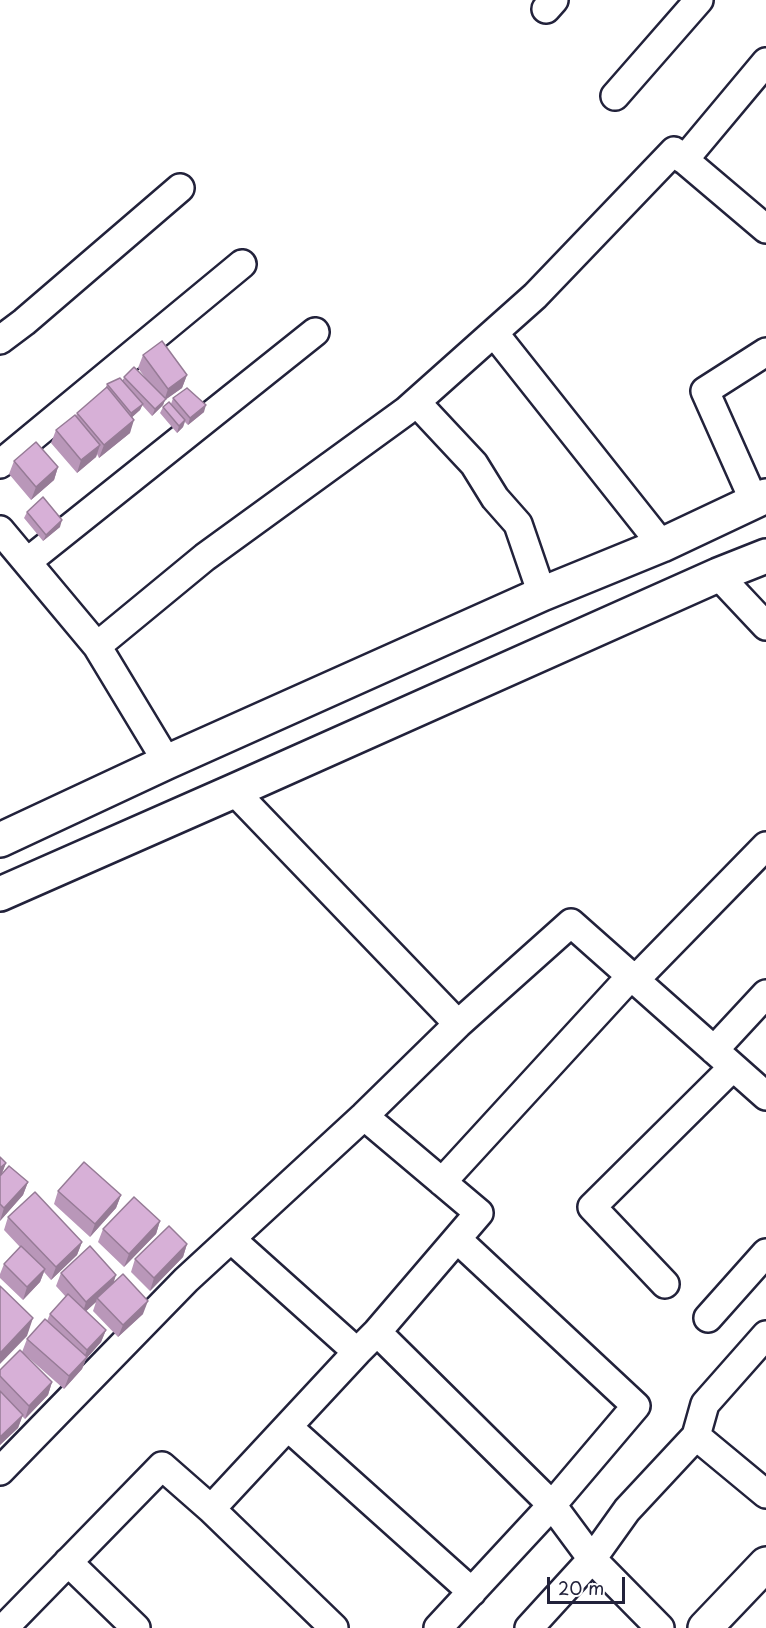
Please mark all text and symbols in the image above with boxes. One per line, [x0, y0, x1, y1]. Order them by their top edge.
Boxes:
scale bar [550, 1565, 628, 1603]
text: 20 m [558, 1574, 604, 1601]

